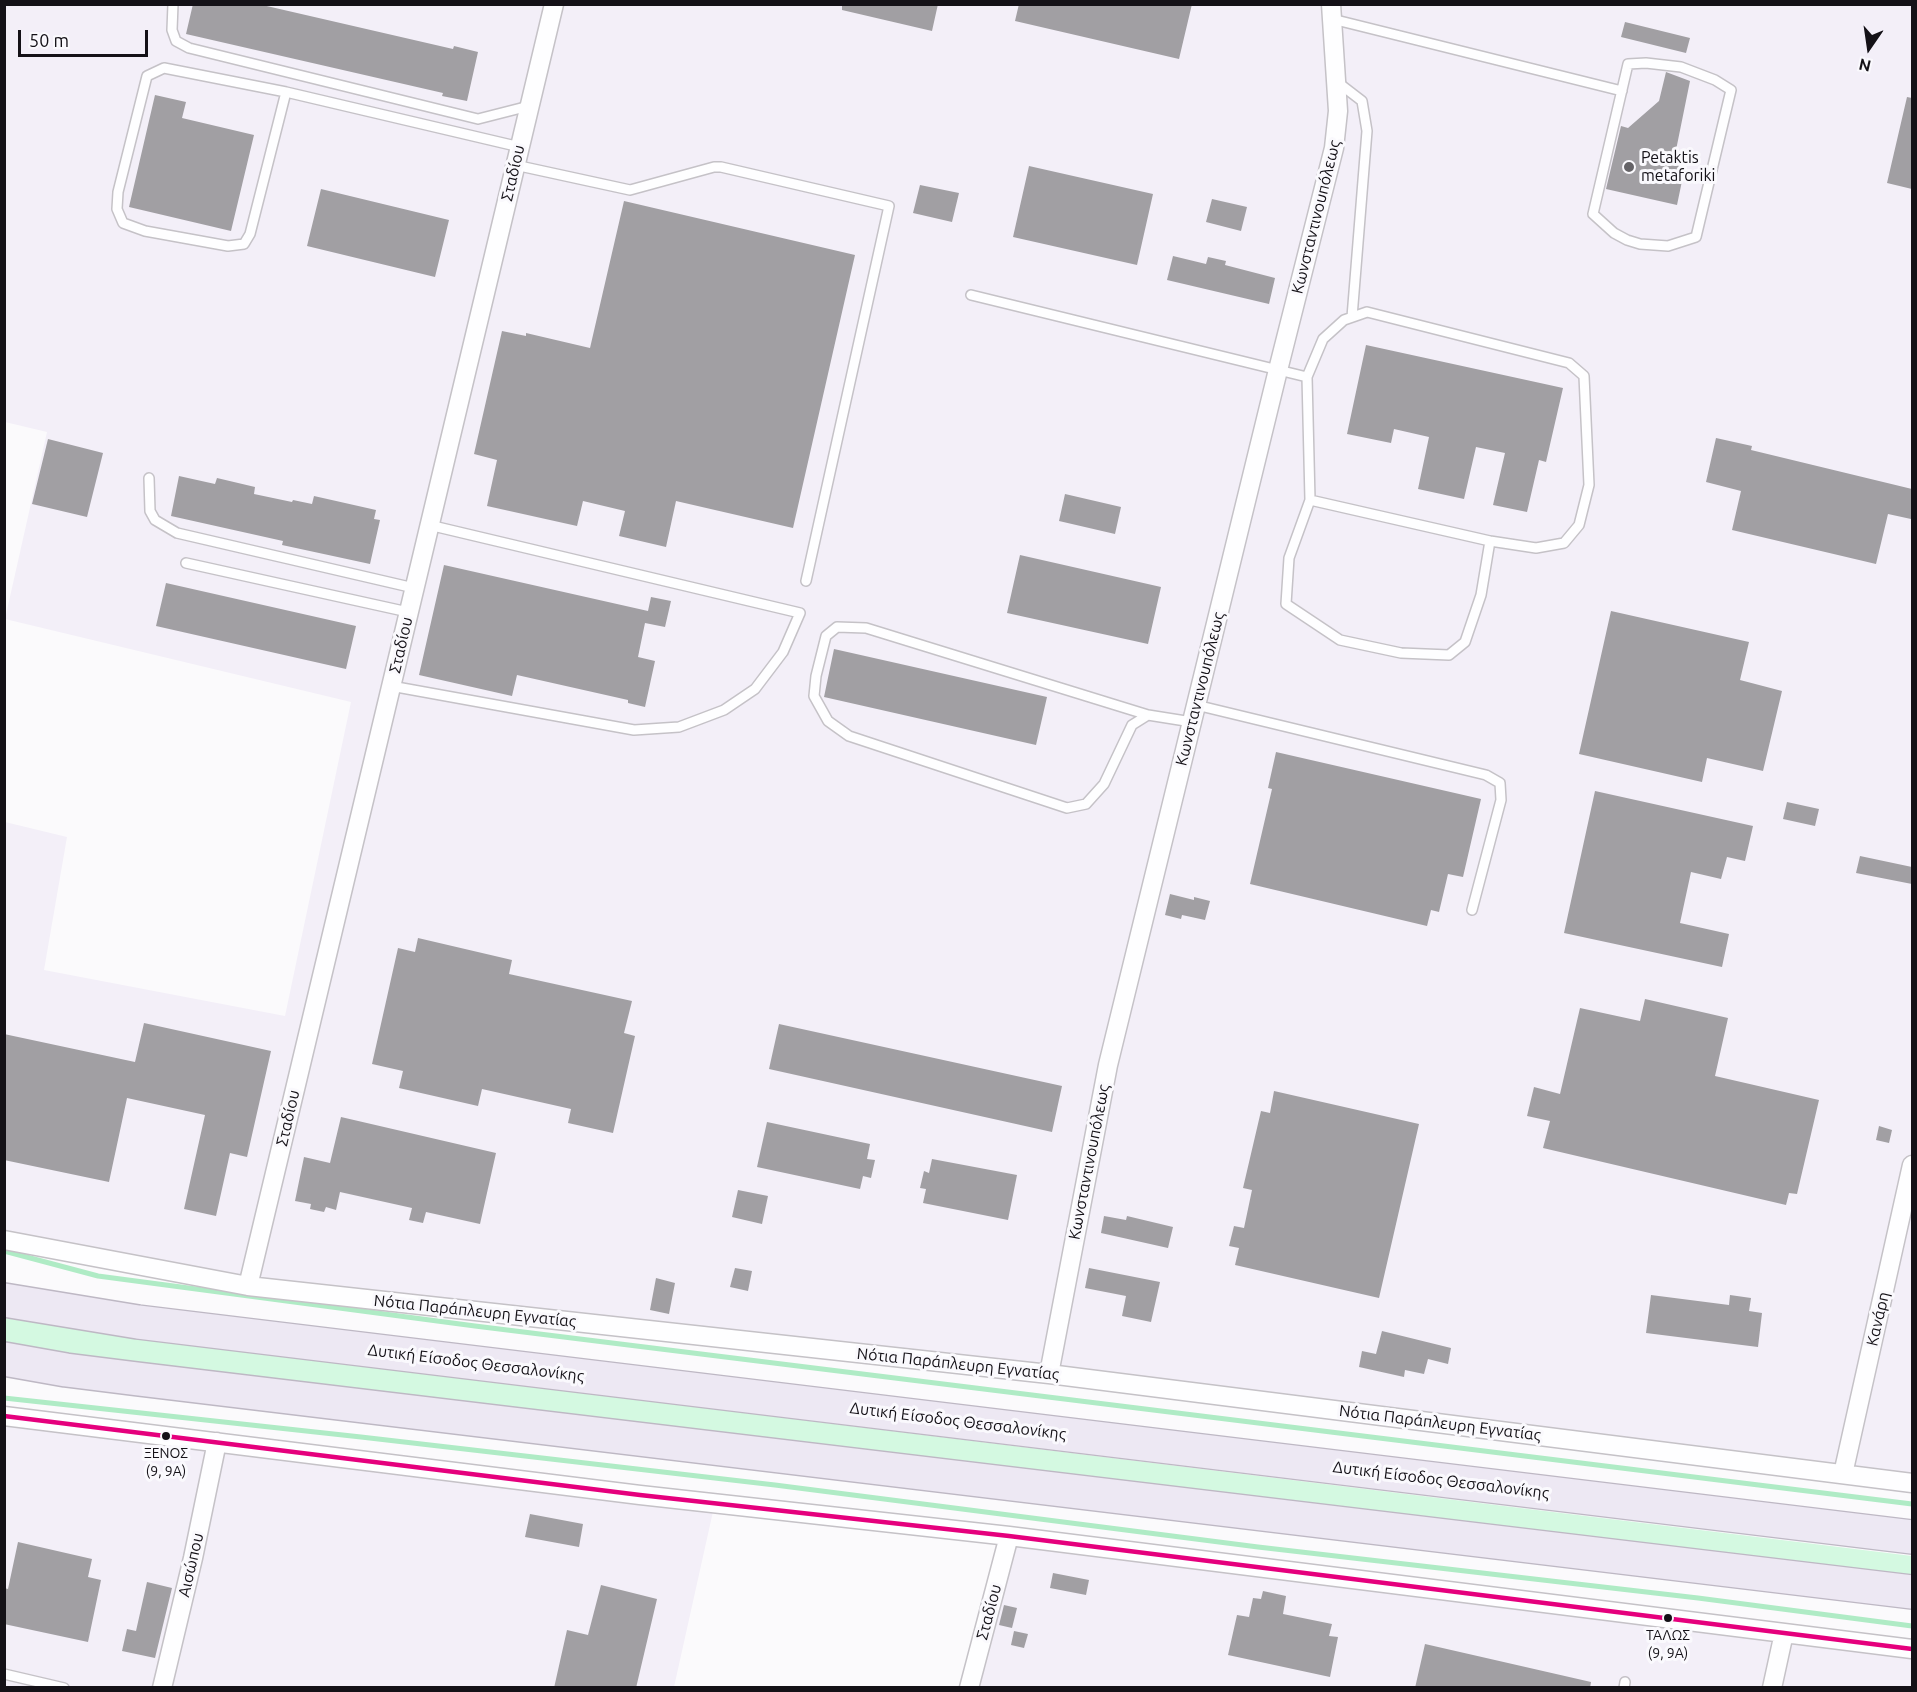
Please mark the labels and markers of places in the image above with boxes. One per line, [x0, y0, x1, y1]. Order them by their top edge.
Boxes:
place label: Petaktis metaforiki [1641, 148, 1715, 186]
marker: Petaktis metaforiki [1622, 160, 1636, 174]
marker: ΞΕΝΟΣ (9, 9Α) [160, 1430, 172, 1442]
place label: ΞΕΝΟΣ (9, 9Α) [144, 1445, 188, 1478]
marker: ΤΑΛΩΣ (9, 9Α) [1662, 1612, 1674, 1624]
place label: ΤΑΛΩΣ (9, 9Α) [1646, 1627, 1690, 1660]

